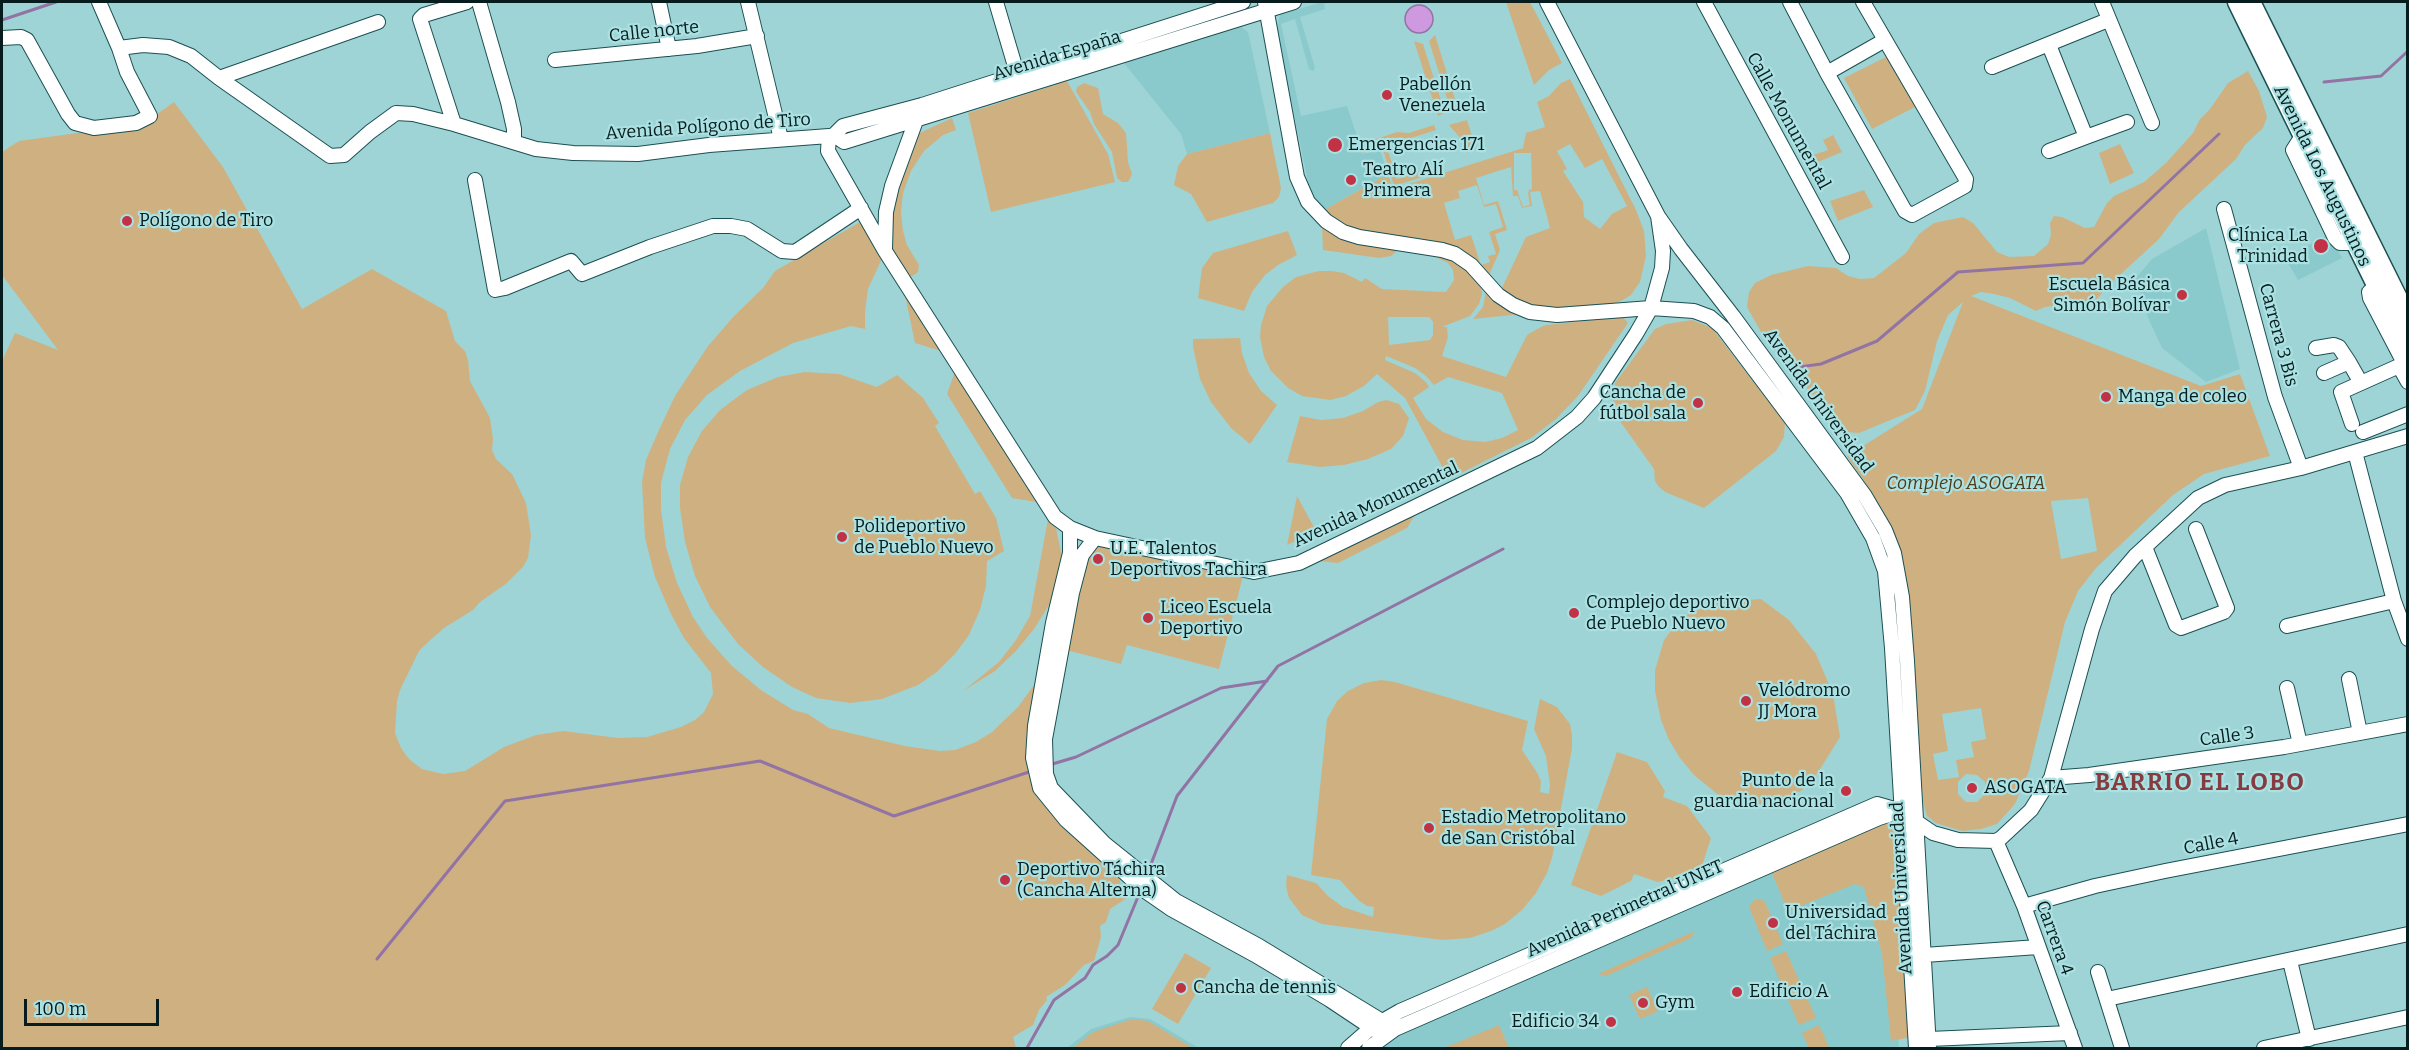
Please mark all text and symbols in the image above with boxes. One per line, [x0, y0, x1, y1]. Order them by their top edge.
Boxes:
street label: Calle norte [608, 17, 700, 47]
street label: Avenida España [990, 26, 1124, 86]
street label: Calle Monumental [1741, 49, 1835, 193]
place label: Pabellón Venezuela [1399, 74, 1486, 116]
street label: Avenida Los Augustinos [2269, 82, 2375, 270]
marker: Pabellón Venezuela [1380, 88, 1394, 102]
street label: Avenida Polígono de Tiro [605, 109, 811, 145]
place label: Emergencias 171 [1348, 134, 1484, 156]
marker: Emergencias 171 [1326, 136, 1344, 154]
place label: Teatro Alí Primera [1363, 159, 1443, 201]
marker: Teatro Alí Primera [1344, 173, 1358, 187]
place label: Polígono de Tiro [139, 210, 273, 232]
marker: Polígono de Tiro [120, 214, 134, 228]
place label: Clínica La Trinidad [2228, 225, 2308, 268]
marker: Clínica La Trinidad [2312, 237, 2330, 255]
place label: Escuela Básica Simón Bolívar [2048, 274, 2170, 316]
street label: Carrera 3 Bis [2254, 281, 2302, 389]
marker: Escuela Básica Simón Bolívar [2175, 288, 2189, 302]
street label: Avenida Universidad [1758, 325, 1878, 477]
place label: Cancha de fútbol sala [1599, 382, 1686, 424]
place label: Manga de coleo [2118, 386, 2247, 408]
marker: Manga de coleo [2099, 390, 2113, 404]
marker: Cancha de fútbol sala [1691, 396, 1705, 410]
street label: Avenida Monumental [1290, 457, 1462, 553]
park label: Complejo ASOGATA [1887, 473, 2045, 495]
place label: Polideportivo de Pueblo Nuevo [854, 516, 994, 558]
marker: Polideportivo de Pueblo Nuevo [835, 530, 849, 544]
place label: U.E. Talentos Deportivos Tachira [1110, 538, 1267, 580]
marker: U.E. Talentos Deportivos Tachira [1091, 552, 1105, 566]
place label: Complejo deportivo de Pueblo Nuevo [1586, 592, 1750, 634]
place label: Liceo Escuela Deportivo [1160, 597, 1272, 640]
marker: Complejo deportivo de Pueblo Nuevo [1567, 606, 1581, 620]
marker: Liceo Escuela Deportivo [1141, 611, 1155, 625]
place label: Velódromo JJ Mora [1758, 680, 1851, 722]
marker: Velódromo JJ Mora [1739, 694, 1753, 708]
street label: Calle 3 [2198, 722, 2256, 752]
district label: BARRIO EL LOBO [2095, 769, 2305, 797]
place label: Punto de la guardia nacional [1694, 770, 1834, 812]
place label: ASOGATA [1984, 777, 2067, 799]
marker: ASOGATA [1965, 781, 1979, 795]
marker: Punto de la guardia nacional [1839, 784, 1853, 798]
street label: Avenida Universidad [1887, 801, 1917, 975]
place label: Estadio Metropolitano de San Cristóbal [1441, 807, 1626, 850]
marker: Estadio Metropolitano de San Cristóbal [1422, 821, 1436, 835]
street label: Calle 4 [2182, 828, 2240, 860]
street label: Avenida Perimetral UNET [1523, 856, 1727, 962]
place label: Deportivo Táchira (Cancha Alterna) [1017, 859, 1165, 902]
marker: Deportivo Táchira (Cancha Alterna) [998, 873, 1012, 887]
street label: Carrera 4 [2031, 898, 2077, 978]
place label: Universidad del Táchira [1785, 902, 1887, 944]
marker: Universidad del Táchira [1766, 916, 1780, 930]
place label: Cancha de tennis [1193, 977, 1336, 999]
marker: Cancha de tennis [1174, 981, 1188, 995]
place label: Edificio A [1749, 981, 1829, 1003]
marker: Edificio A [1730, 985, 1744, 999]
scale bar [27, 987, 162, 1025]
place label: Gym [1655, 992, 1695, 1014]
marker: Gym [1636, 996, 1650, 1010]
text: 100 m [35, 998, 86, 1020]
place label: Edificio 34 [1511, 1011, 1599, 1033]
marker: Edificio 34 [1604, 1015, 1618, 1029]

